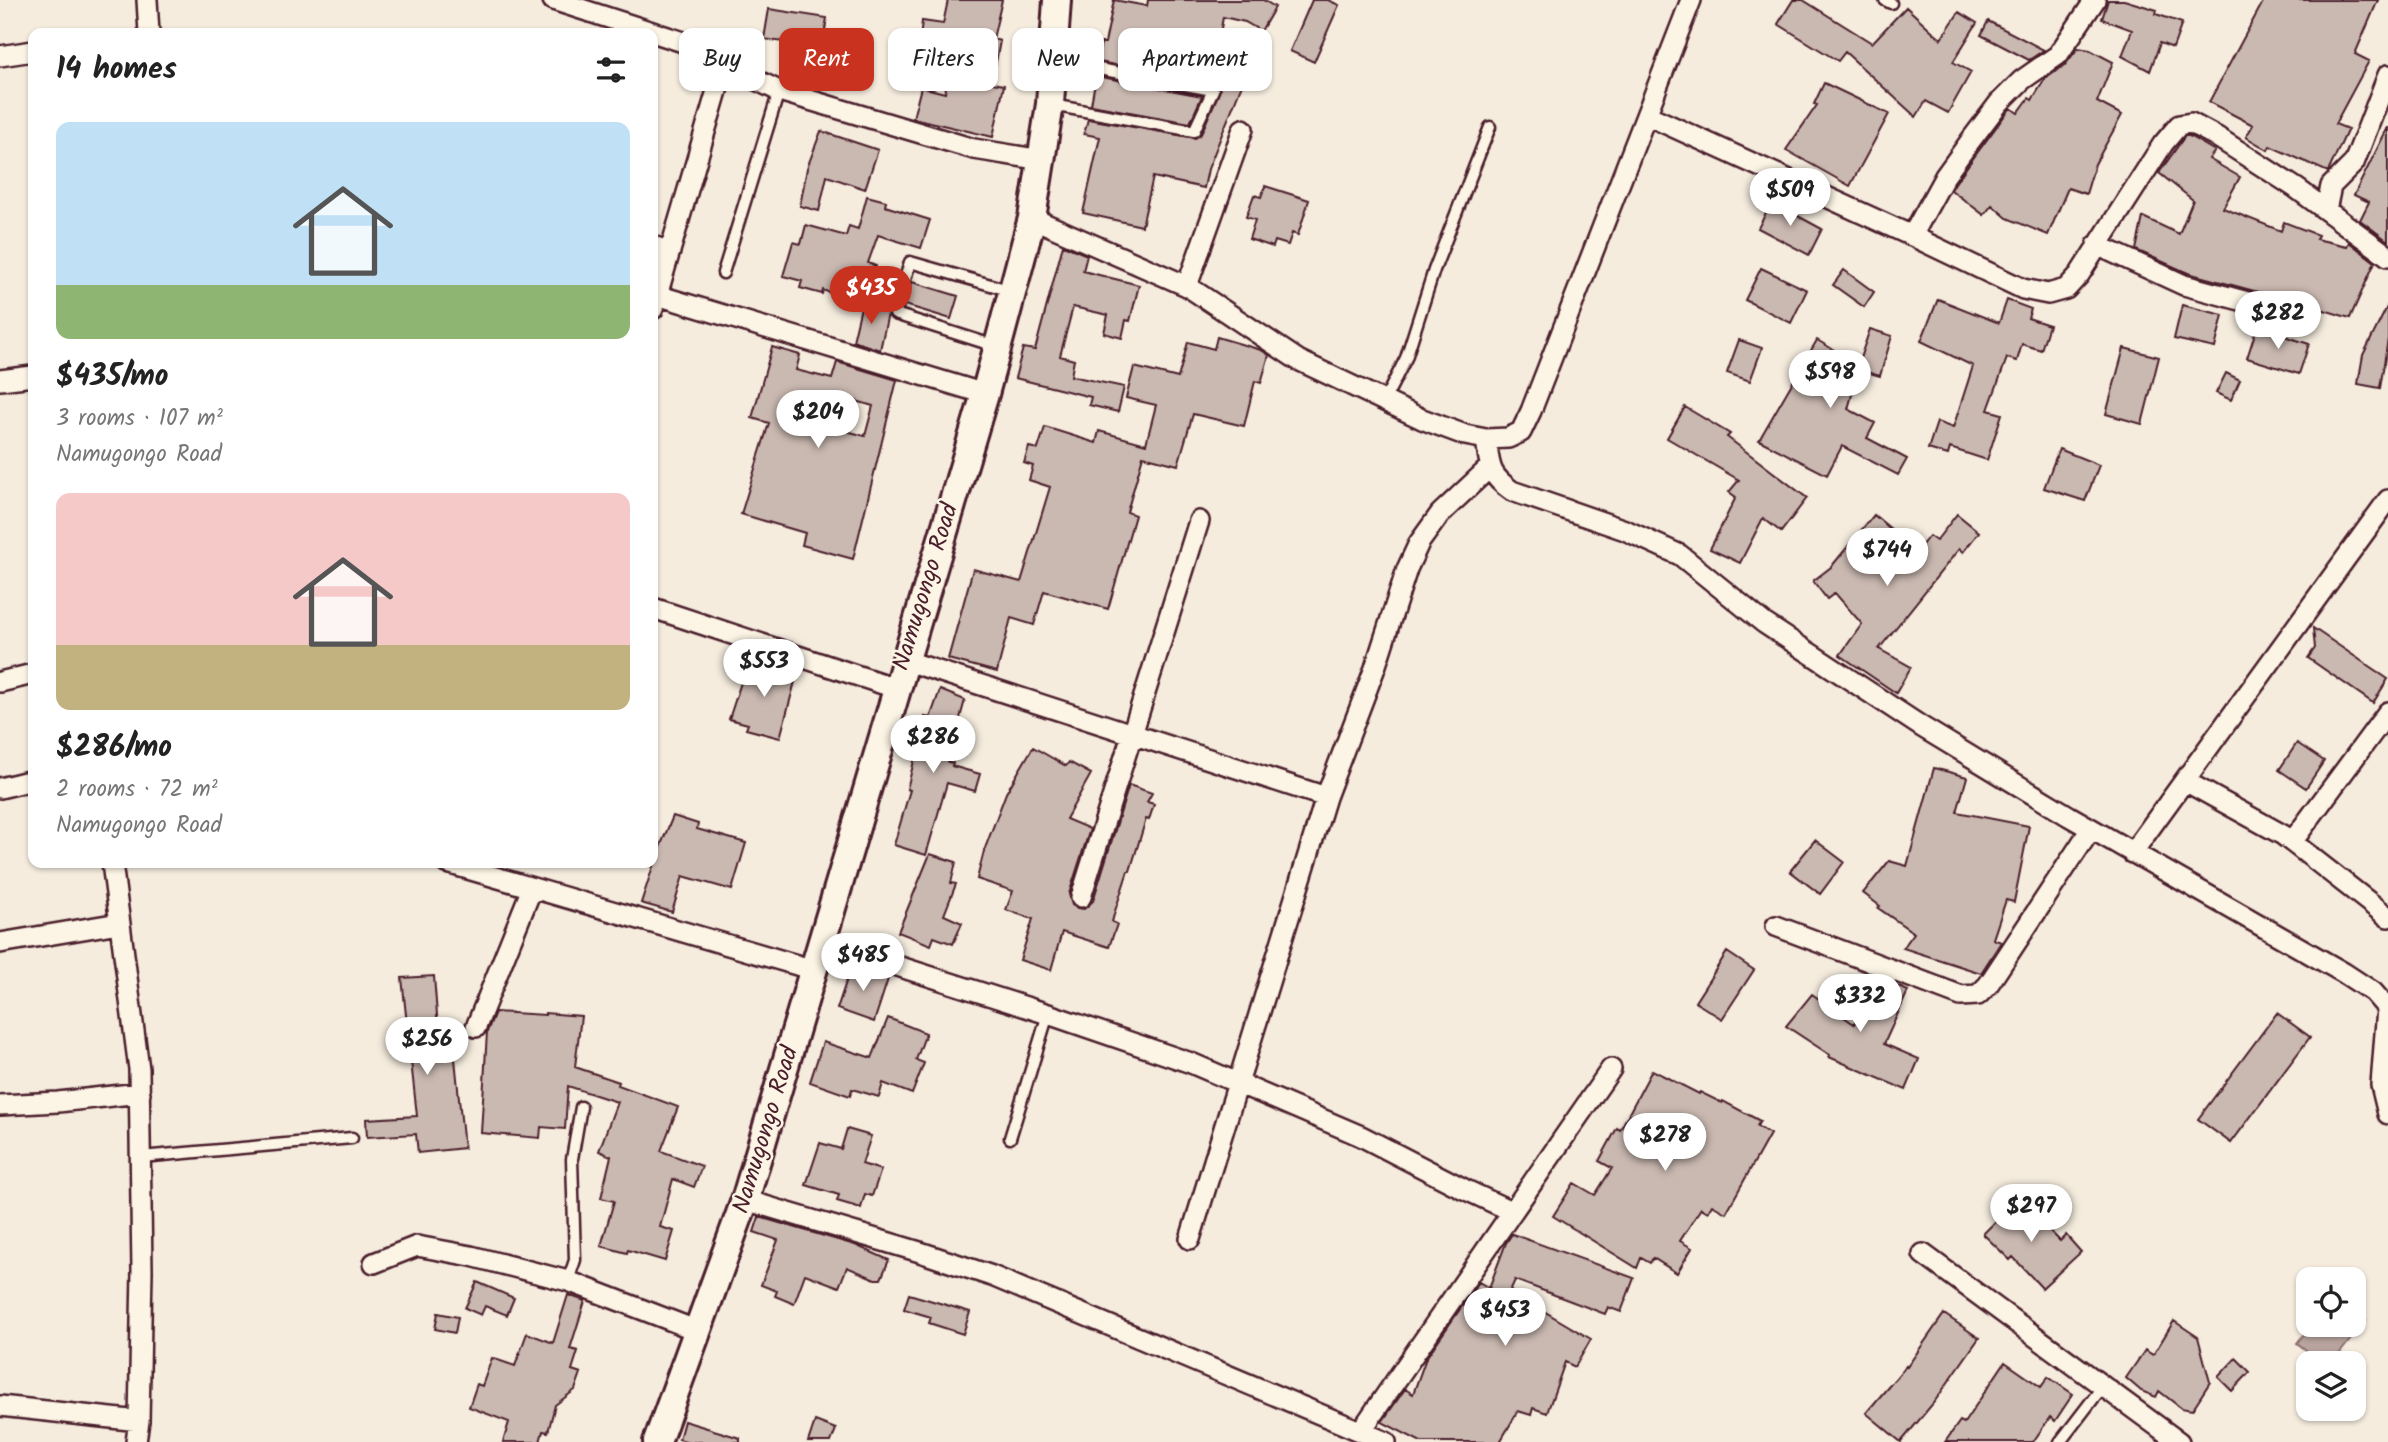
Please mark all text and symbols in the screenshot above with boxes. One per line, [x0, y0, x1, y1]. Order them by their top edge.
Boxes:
chip: Buy [679, 28, 765, 91]
chip: Rent [779, 28, 874, 91]
chip: Filters [888, 28, 998, 91]
chip: New [1012, 28, 1104, 91]
chip: Apartment [1118, 28, 1272, 91]
text: 14 homes [56, 46, 177, 94]
icon: filters [592, 51, 630, 89]
icon: home [280, 168, 406, 294]
pin: $509 [1749, 168, 1831, 228]
text: $509 [1766, 173, 1814, 209]
pin: $435 [830, 266, 912, 326]
text: $435 [846, 271, 896, 307]
pin: $282 [2237, 292, 2319, 351]
text: $282 [2251, 296, 2305, 332]
pin: $598 [1789, 350, 1871, 410]
text: $435/mo [56, 353, 168, 401]
text: $598 [1805, 355, 1855, 391]
pin: $204 [777, 391, 859, 450]
text: $204 [792, 395, 844, 431]
text: 3 rooms · 107 m² [56, 401, 223, 437]
text: Namugongo Road [56, 437, 222, 473]
street label: Namugongo Road [882, 497, 970, 676]
pin: $744 [1846, 528, 1928, 588]
text: $744 [1862, 533, 1912, 569]
icon: home [280, 539, 406, 665]
pin: $553 [723, 640, 805, 699]
text: $553 [739, 644, 789, 680]
pin: $286 [892, 716, 974, 775]
text: $286 [906, 720, 960, 756]
text: $286/mo [56, 724, 172, 772]
text: 2 rooms · 72 m² [56, 772, 218, 808]
text: Namugongo Road [56, 808, 222, 844]
pin: $485 [822, 934, 904, 993]
text: $485 [837, 938, 889, 974]
pin: $332 [1819, 974, 1901, 1034]
text: $332 [1834, 979, 1886, 1015]
pin: $256 [386, 1018, 468, 1077]
text: $256 [401, 1022, 453, 1058]
street label: Namugongo Road [722, 1040, 810, 1219]
pin: $278 [1624, 1114, 1706, 1173]
text: $278 [1639, 1118, 1691, 1154]
pin: $297 [1990, 1184, 2072, 1244]
text: $297 [2006, 1189, 2056, 1225]
map controls [2296, 1267, 2366, 1421]
button: locate [2296, 1267, 2366, 1337]
pin: $453 [1464, 1288, 1546, 1348]
text: $453 [1480, 1293, 1530, 1329]
button: layers [2296, 1351, 2366, 1421]

